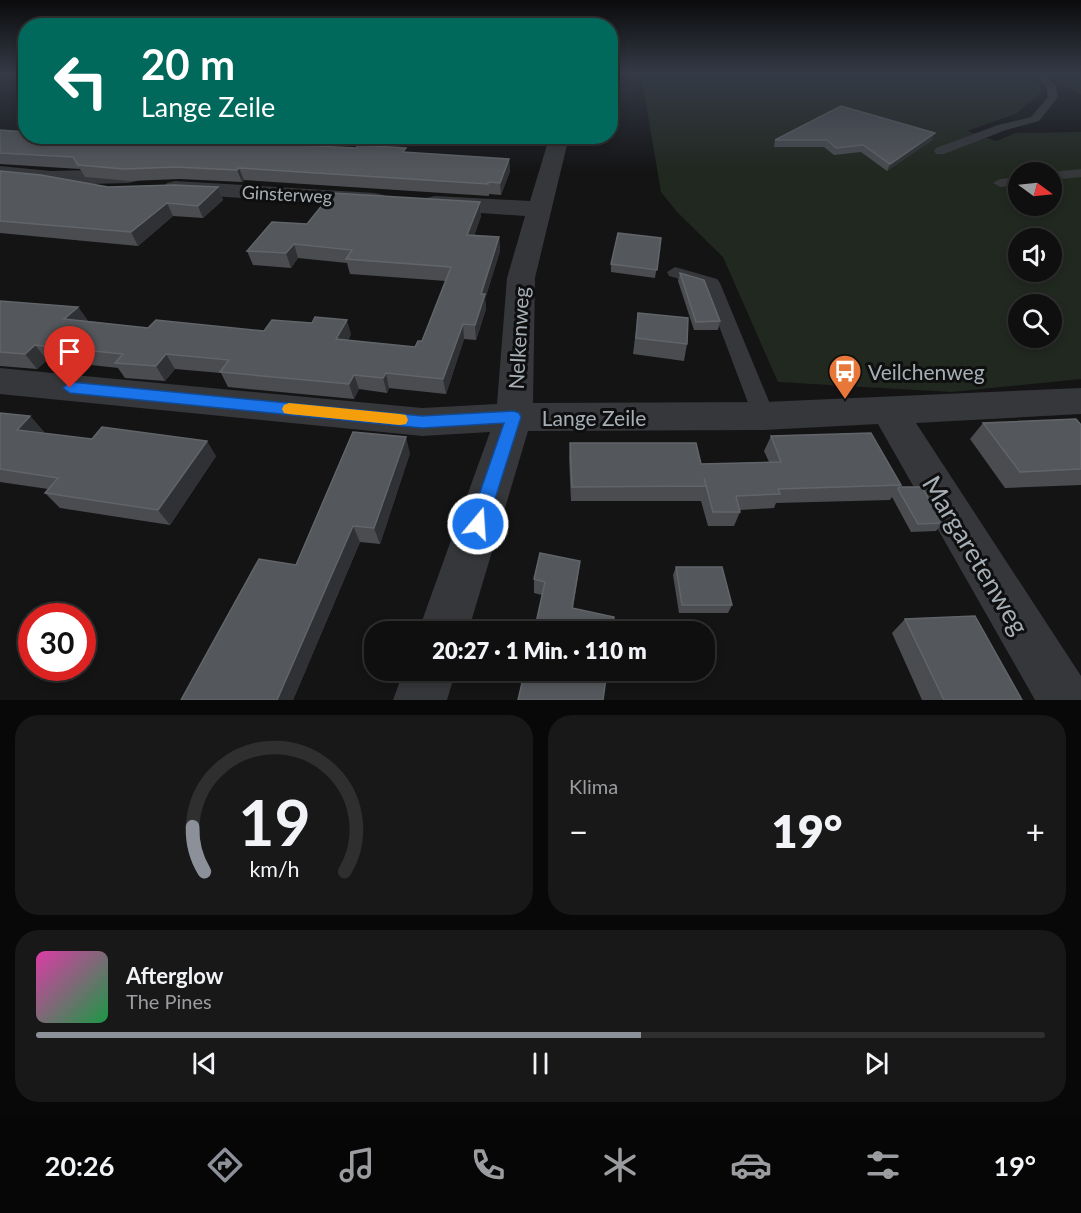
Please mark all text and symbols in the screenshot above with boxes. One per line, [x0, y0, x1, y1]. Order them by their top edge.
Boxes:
text: 20 m [141, 39, 235, 89]
icon: left [42, 42, 120, 120]
text: Lange Zeile [141, 90, 275, 123]
north arrow [1008, 162, 1062, 216]
map controls [1008, 162, 1062, 348]
street label: Ginsterweg [241, 181, 333, 207]
button: sound [1008, 228, 1062, 282]
street label: Nelkenweg [503, 286, 533, 390]
button: search [1008, 294, 1062, 348]
pin [44, 326, 95, 388]
icon: arrive [53, 335, 86, 368]
bus stop icon: Veilchenweg [827, 353, 863, 400]
place label: Veilchenweg [868, 359, 985, 384]
street label: Lange Zeile [542, 405, 646, 430]
street label: Margaretenweg [916, 470, 1036, 640]
position arrow [446, 492, 510, 556]
speed limit sign: 30 [18, 603, 96, 681]
text: 20:27 · 1 Min. · 110 m [432, 637, 647, 664]
text: Klima [569, 774, 618, 798]
text: 19 [238, 784, 310, 859]
text: 19° [772, 804, 842, 858]
text: − [569, 811, 588, 851]
text: + [1026, 811, 1045, 851]
text: km/h [249, 856, 299, 882]
text: Afterglow [126, 962, 223, 989]
text: The Pines [126, 989, 212, 1013]
icon: previous [188, 1047, 221, 1080]
icon: pause [524, 1047, 557, 1080]
icon: next [860, 1047, 893, 1080]
icon: directions [204, 1144, 246, 1186]
icon: music [336, 1144, 378, 1186]
icon: phone [467, 1144, 509, 1186]
icon: climate [599, 1144, 641, 1186]
icon: car [730, 1144, 772, 1186]
icon: filters [862, 1144, 904, 1186]
text: 20:26 [45, 1149, 114, 1182]
text: 19° [994, 1149, 1036, 1182]

